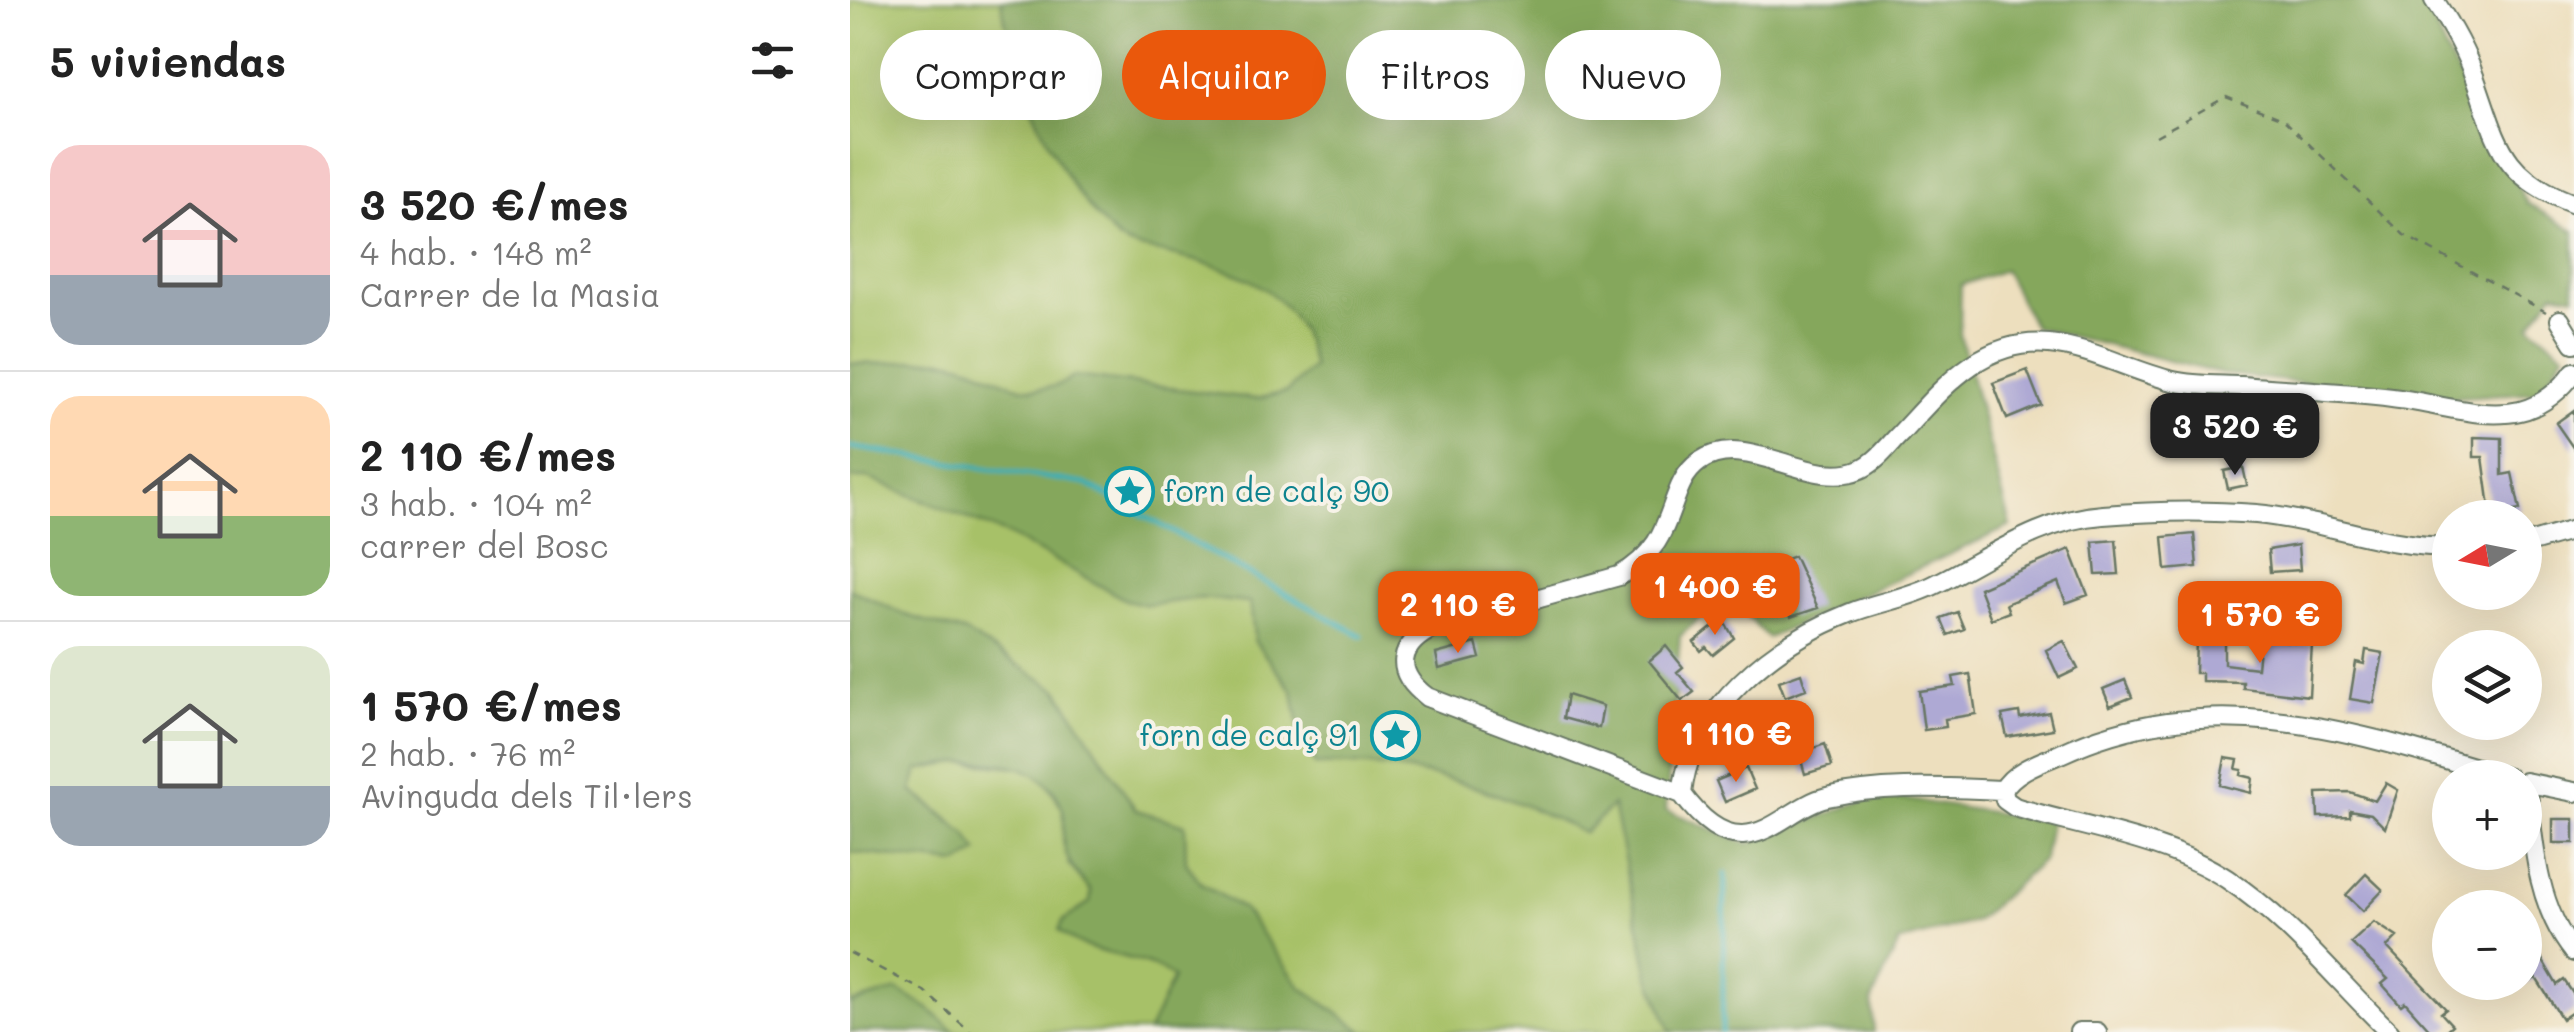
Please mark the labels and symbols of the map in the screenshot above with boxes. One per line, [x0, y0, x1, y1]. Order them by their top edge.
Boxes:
pin: 3 520 € [2143, 393, 2327, 478]
place icon: forn de calç 90 [1103, 466, 1155, 518]
place label: forn de calç 90 [1164, 470, 1389, 510]
north arrow [2432, 500, 2542, 610]
pin: 1 400 € [1623, 553, 1807, 638]
pin: 2 110 € [1366, 571, 1550, 656]
pin: 1 570 € [2168, 581, 2352, 666]
pin: 1 110 € [1644, 700, 1828, 785]
place icon: forn de calç 91 [1369, 710, 1421, 762]
place label: forn de calç 91 [1140, 714, 1360, 754]

